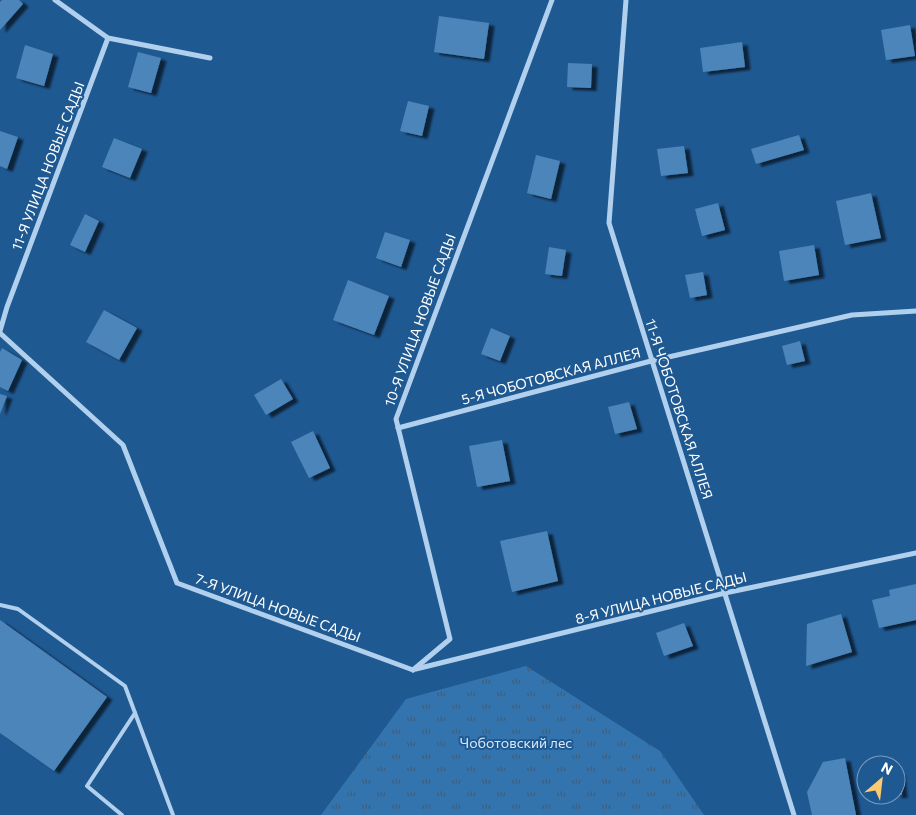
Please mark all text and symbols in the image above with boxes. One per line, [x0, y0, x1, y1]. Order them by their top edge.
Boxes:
street label: 11-Я УЛИЦА НОВЫЕ САДЫ [7, 79, 88, 253]
street label: 10-Я УЛИЦА НОВЫЕ САДЫ [380, 231, 459, 408]
street label: 11-Я ЧОБОТОВСКАЯ АЛЛЕЯ [642, 317, 717, 501]
street label: 5-Я ЧОБОТОВСКАЯ АЛЛЕЯ [459, 343, 642, 408]
street label: 8-Я УЛИЦА НОВЫЕ САДЫ [573, 568, 748, 627]
street label: 7-Я УЛИЦА НОВЫЕ САДЫ [193, 570, 363, 645]
park label: Чоботовский лес [460, 734, 572, 751]
north arrow [856, 755, 906, 805]
text: N [879, 758, 896, 778]

